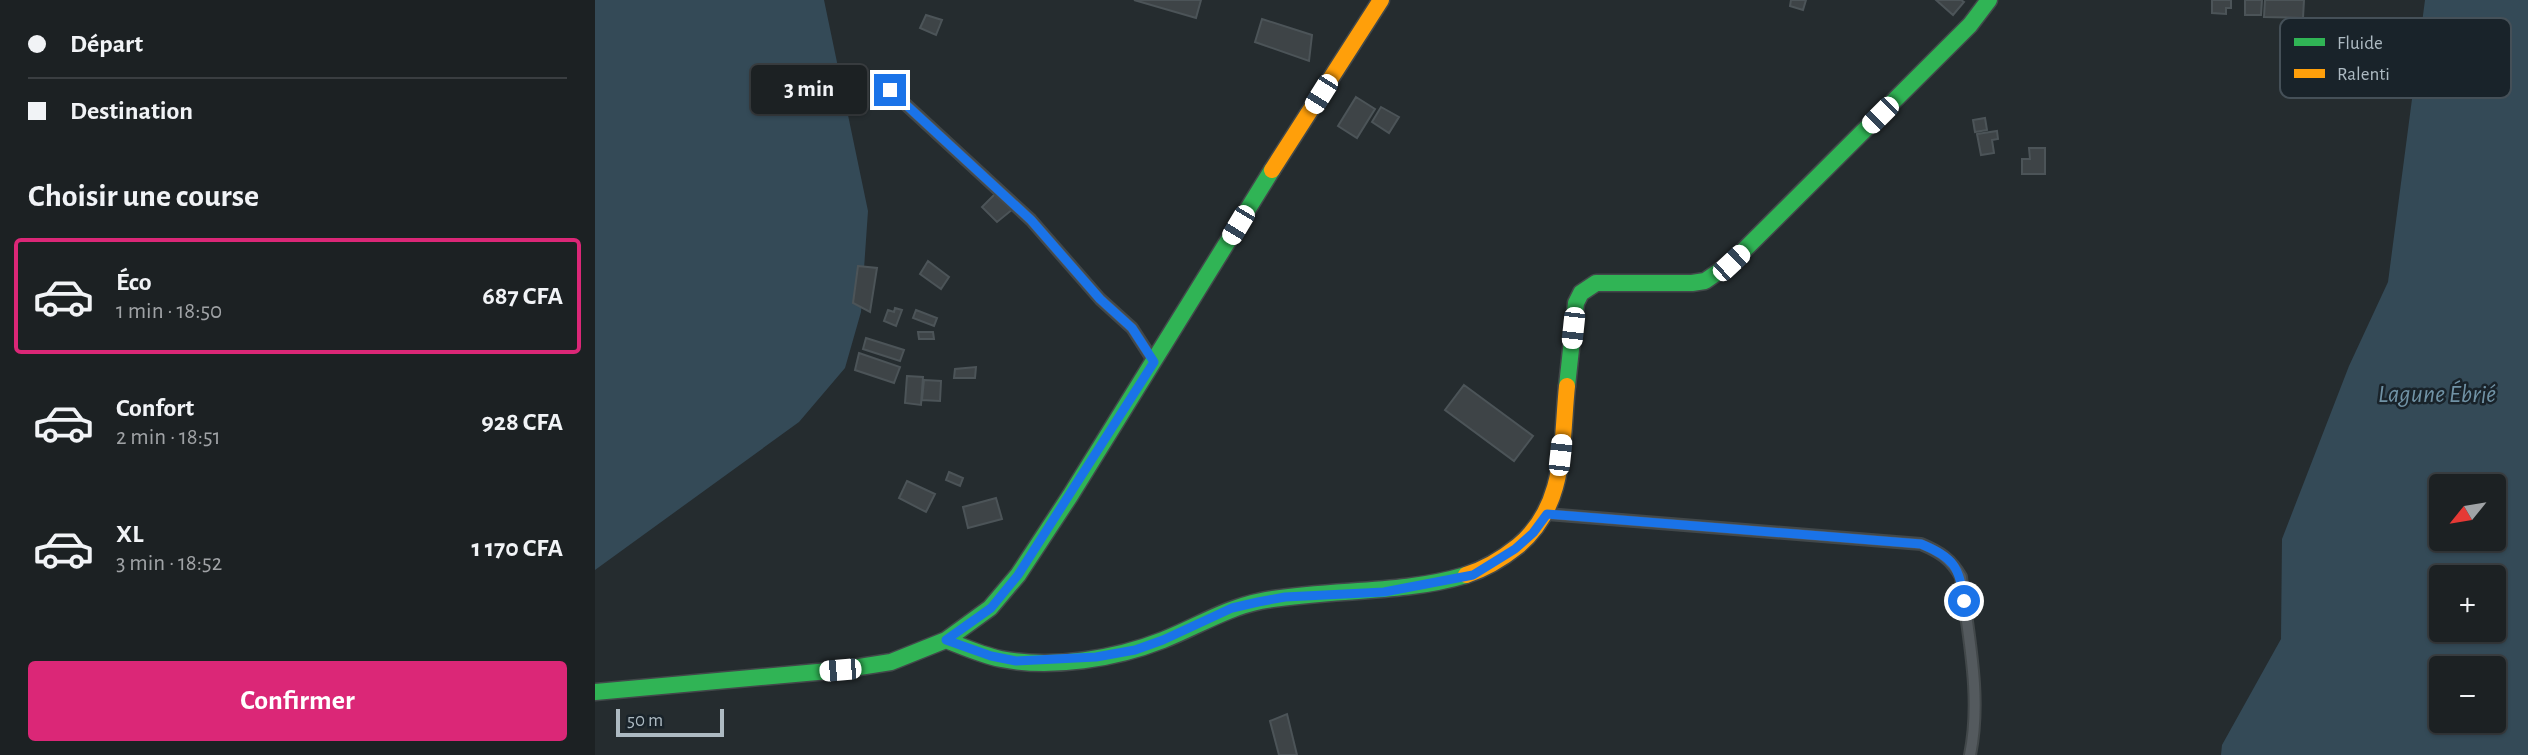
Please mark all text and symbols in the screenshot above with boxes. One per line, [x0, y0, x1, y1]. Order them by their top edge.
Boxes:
legend [2280, 18, 2511, 98]
text: Départ [70, 31, 143, 57]
text: Fluide [2337, 34, 2383, 53]
text: Ralenti [2337, 65, 2390, 84]
callout: 3 min [750, 66, 865, 114]
car [1301, 71, 1342, 117]
route end [874, 74, 906, 106]
text: 3 min [784, 78, 834, 101]
car [1858, 93, 1903, 137]
text: Destination [70, 98, 193, 124]
text: Choisir une course [28, 180, 259, 212]
car [1219, 202, 1258, 248]
car [1709, 241, 1754, 285]
icon: car [32, 265, 95, 328]
text: Éco [116, 269, 152, 295]
text: 687 CFA [482, 283, 563, 309]
text: 1 min · 18:50 [116, 300, 222, 323]
car [1561, 306, 1586, 350]
water label: Lagune Ébrié [2378, 380, 2496, 407]
icon: car [32, 391, 95, 454]
text: Confort [116, 395, 194, 421]
text: 928 CFA [481, 409, 563, 435]
text: 2 min · 18:51 [116, 426, 221, 449]
car [1548, 433, 1573, 477]
north arrow [2429, 474, 2506, 551]
map controls [2429, 474, 2506, 733]
icon: car [32, 517, 95, 580]
text: XL [116, 521, 143, 547]
text: 1 170 CFA [471, 535, 563, 561]
text: 3 min · 18:52 [116, 552, 222, 575]
button: + [2429, 565, 2506, 642]
route start [1948, 585, 1980, 617]
button: − [2429, 656, 2506, 733]
car [819, 658, 862, 682]
button: Confirmer [28, 661, 567, 741]
scale bar [616, 706, 725, 738]
text: 50 m [627, 711, 663, 730]

